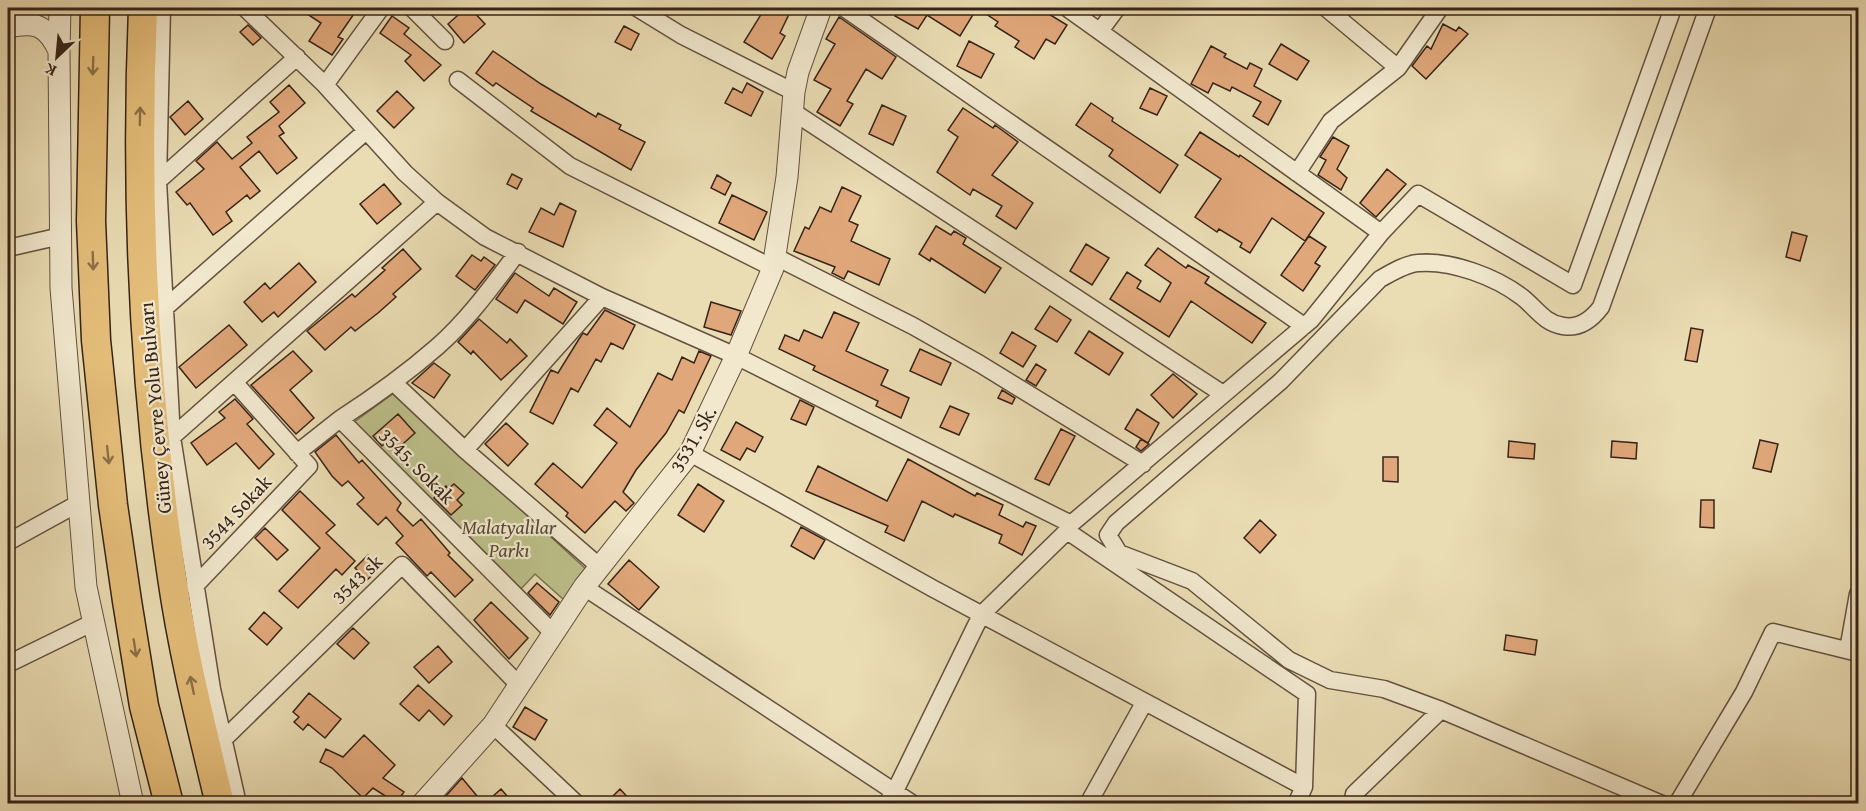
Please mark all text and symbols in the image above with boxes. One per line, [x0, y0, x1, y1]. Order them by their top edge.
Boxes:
north arrow [27, 27, 87, 87]
one-way arrow [88, 55, 99, 75]
text: K [40, 57, 60, 83]
one-way arrow [134, 106, 146, 126]
one-way arrow [87, 250, 98, 270]
street label: Güney Çevre Yolu Bulvarı [131, 301, 178, 515]
street label: 3531. Sk. [662, 400, 723, 477]
street label: 3545. Sokak [373, 421, 463, 511]
one-way arrow [103, 445, 114, 465]
street label: 3544 Sokak [193, 467, 278, 555]
park label: Malatyalılar Parkı [462, 512, 557, 564]
street label: 3543 sk [325, 546, 389, 610]
one-way arrow [130, 638, 141, 658]
one-way arrow [186, 676, 197, 696]

